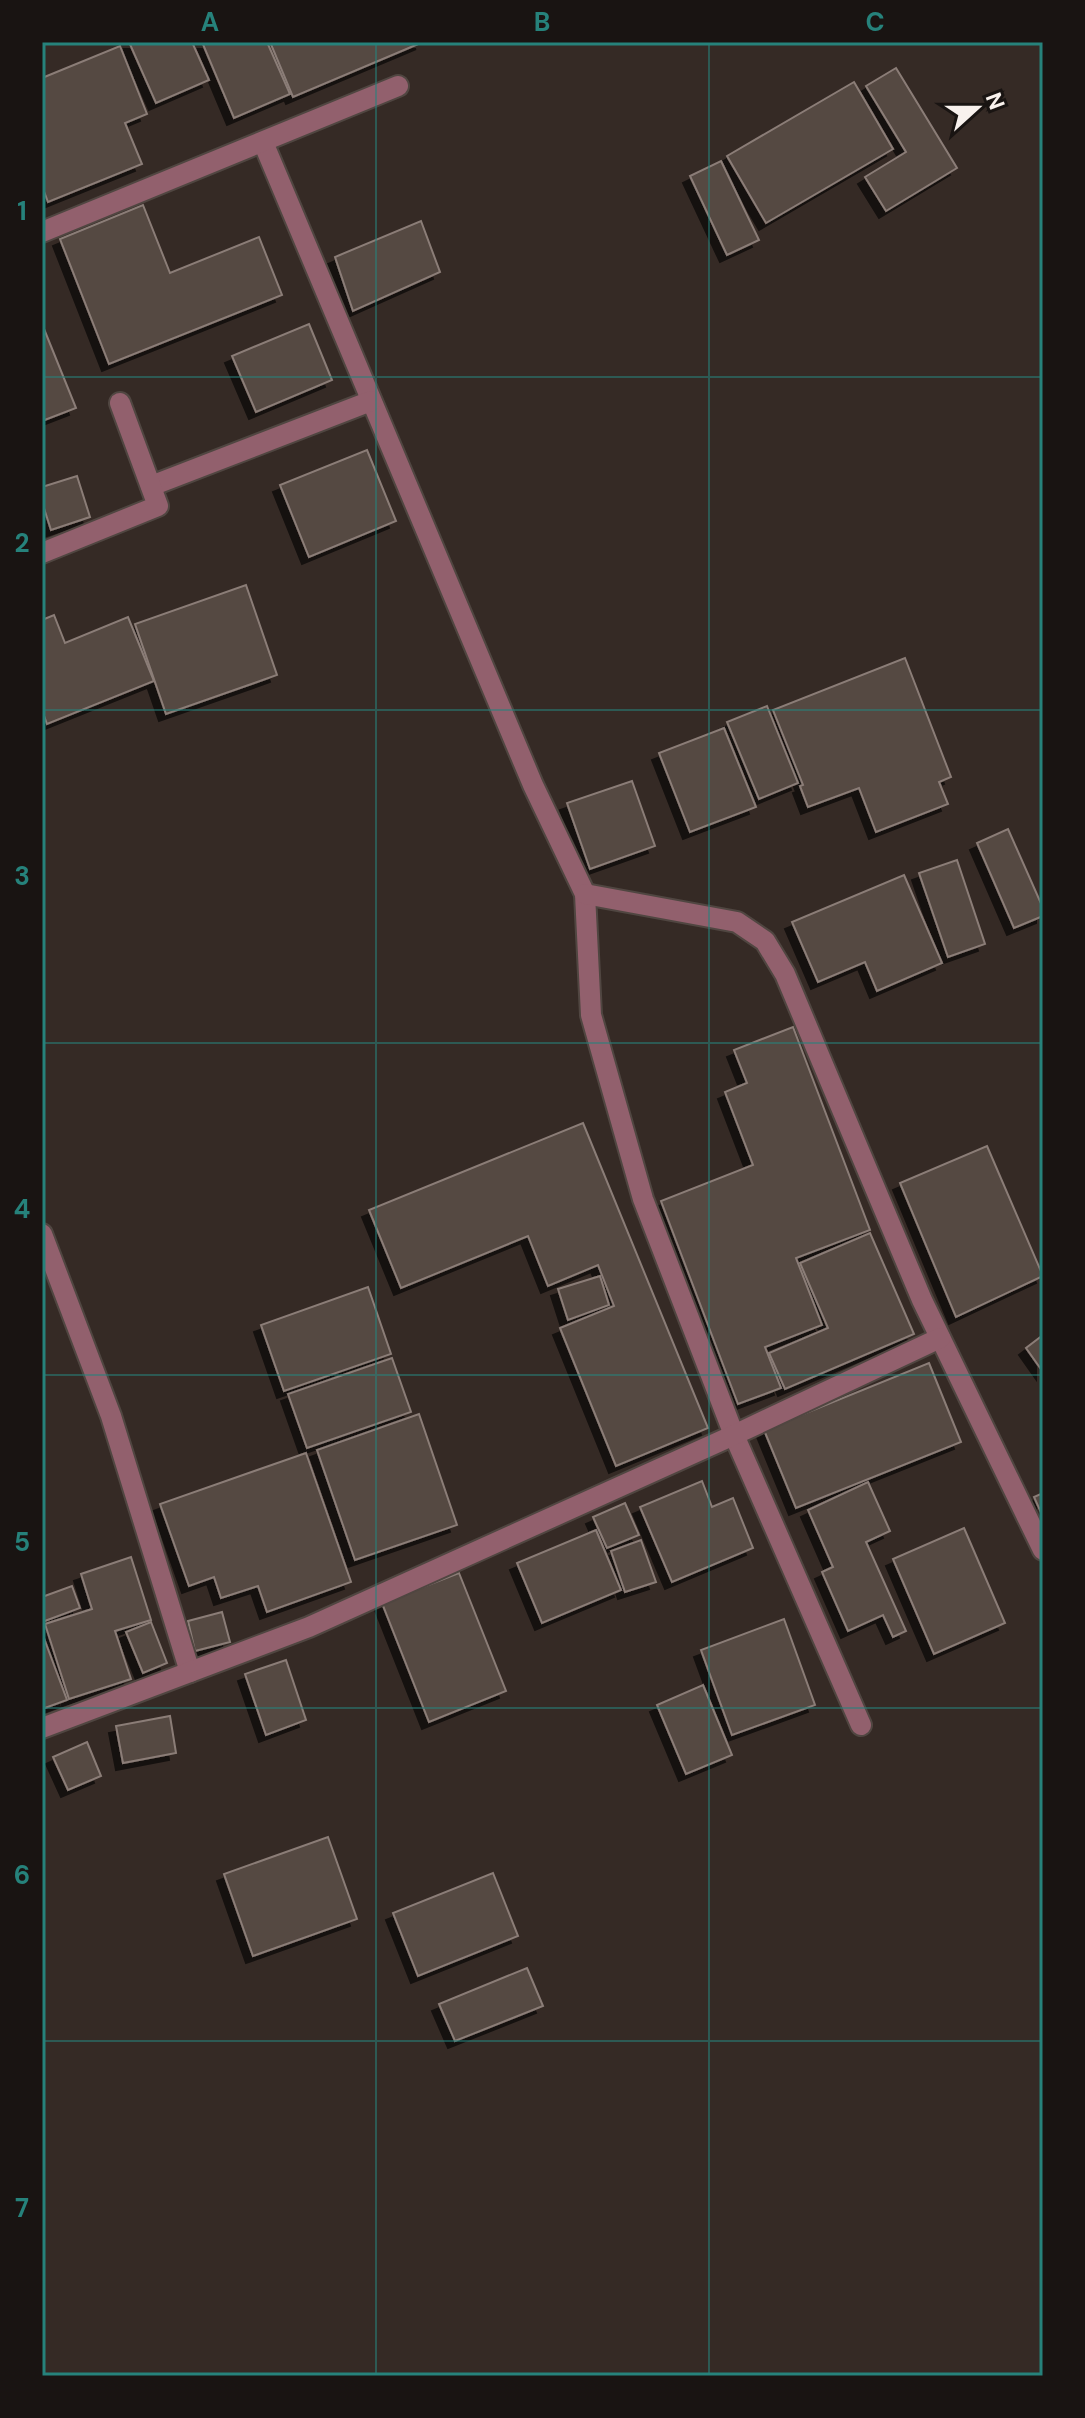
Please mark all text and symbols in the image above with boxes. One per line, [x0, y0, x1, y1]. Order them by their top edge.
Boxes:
text: A [201, 5, 219, 39]
text: B [534, 5, 550, 39]
text: C [865, 5, 885, 39]
north arrow [937, 68, 1017, 148]
text: N [979, 88, 1012, 114]
text: 1 [17, 194, 27, 228]
text: 2 [14, 526, 30, 560]
text: 3 [14, 859, 30, 893]
text: 4 [14, 1192, 30, 1226]
text: 5 [14, 1525, 30, 1559]
text: 6 [14, 1858, 30, 1892]
text: 7 [15, 2191, 29, 2225]

